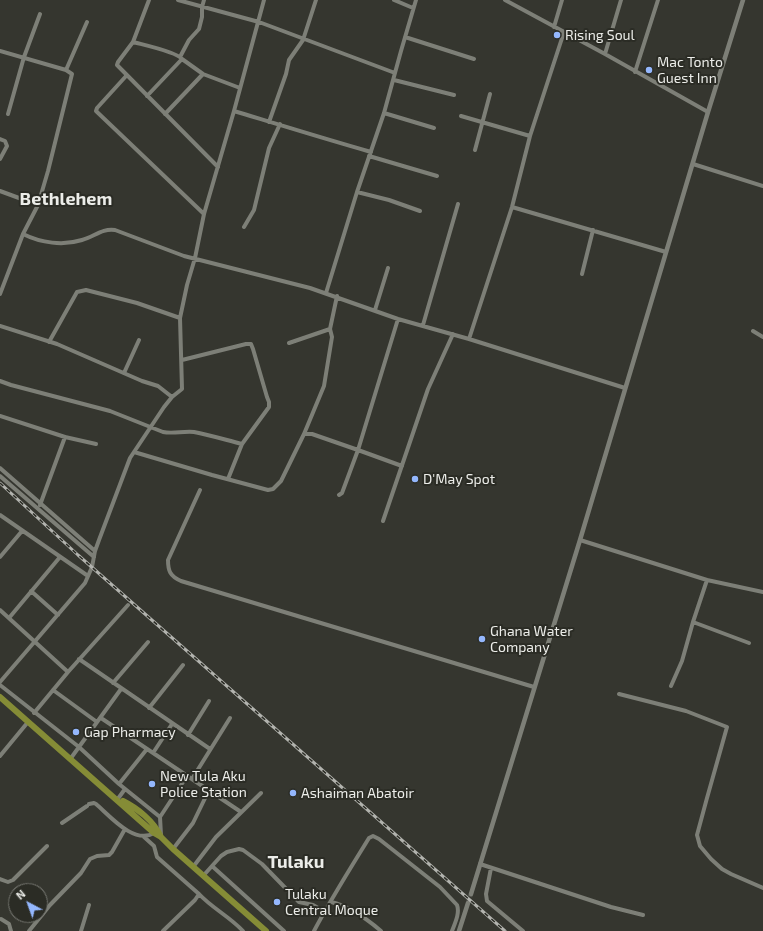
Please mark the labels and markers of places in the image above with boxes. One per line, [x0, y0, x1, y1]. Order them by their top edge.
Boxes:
place label: Rising Soul [565, 27, 635, 43]
marker: Rising Soul [552, 30, 562, 40]
place label: Mac Tonto Guest Inn [657, 54, 723, 86]
marker: Mac Tonto Guest Inn [644, 65, 654, 75]
place label: D'May Spot [423, 471, 495, 487]
marker: D'May Spot [410, 474, 420, 484]
place label: Ghana Water Company [490, 623, 573, 656]
marker: Ghana Water Company [477, 634, 487, 644]
place label: Gap Pharmacy [84, 724, 176, 740]
marker: Gap Pharmacy [71, 727, 81, 737]
place label: New Tula Aku Police Station [160, 768, 247, 800]
marker: New Tula Aku Police Station [147, 779, 157, 789]
place label: Ashaiman Abatoir [301, 785, 414, 801]
marker: Ashaiman Abatoir [288, 788, 298, 798]
place label: Tulaku Central Moque [285, 886, 378, 918]
marker: Tulaku Central Moque [272, 897, 282, 907]

